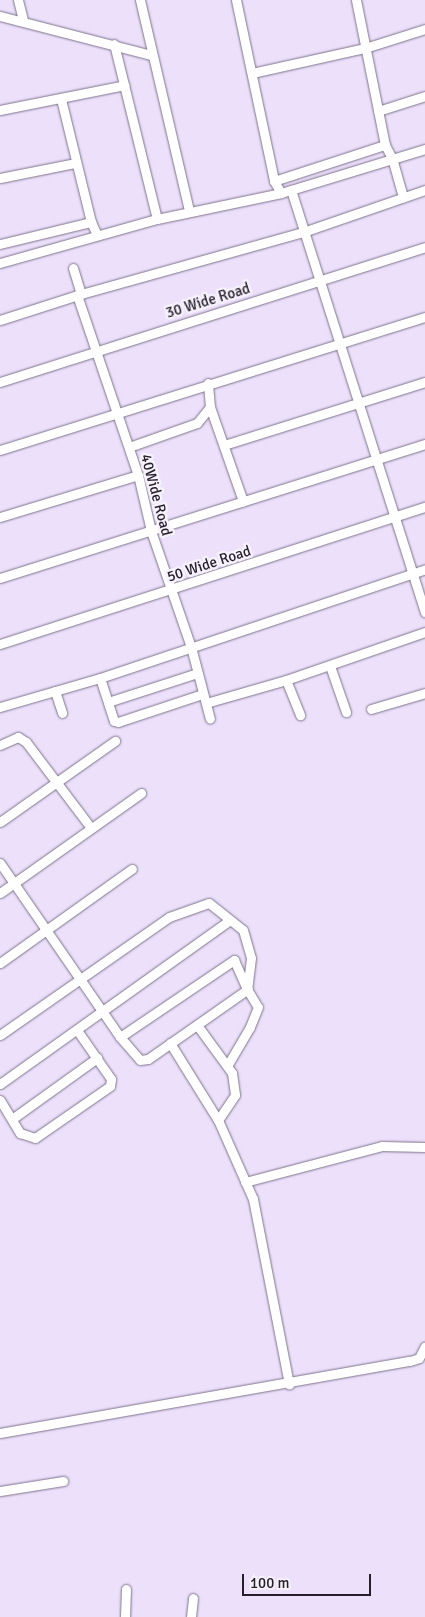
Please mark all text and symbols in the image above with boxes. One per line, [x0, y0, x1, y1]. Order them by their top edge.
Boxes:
street label: 30 Wide Road [164, 280, 252, 322]
street label: 40Wide Road [136, 452, 176, 538]
street label: 50 Wide Road [165, 542, 253, 586]
scale bar [245, 1564, 374, 1596]
text: 100 m [250, 1574, 290, 1592]

